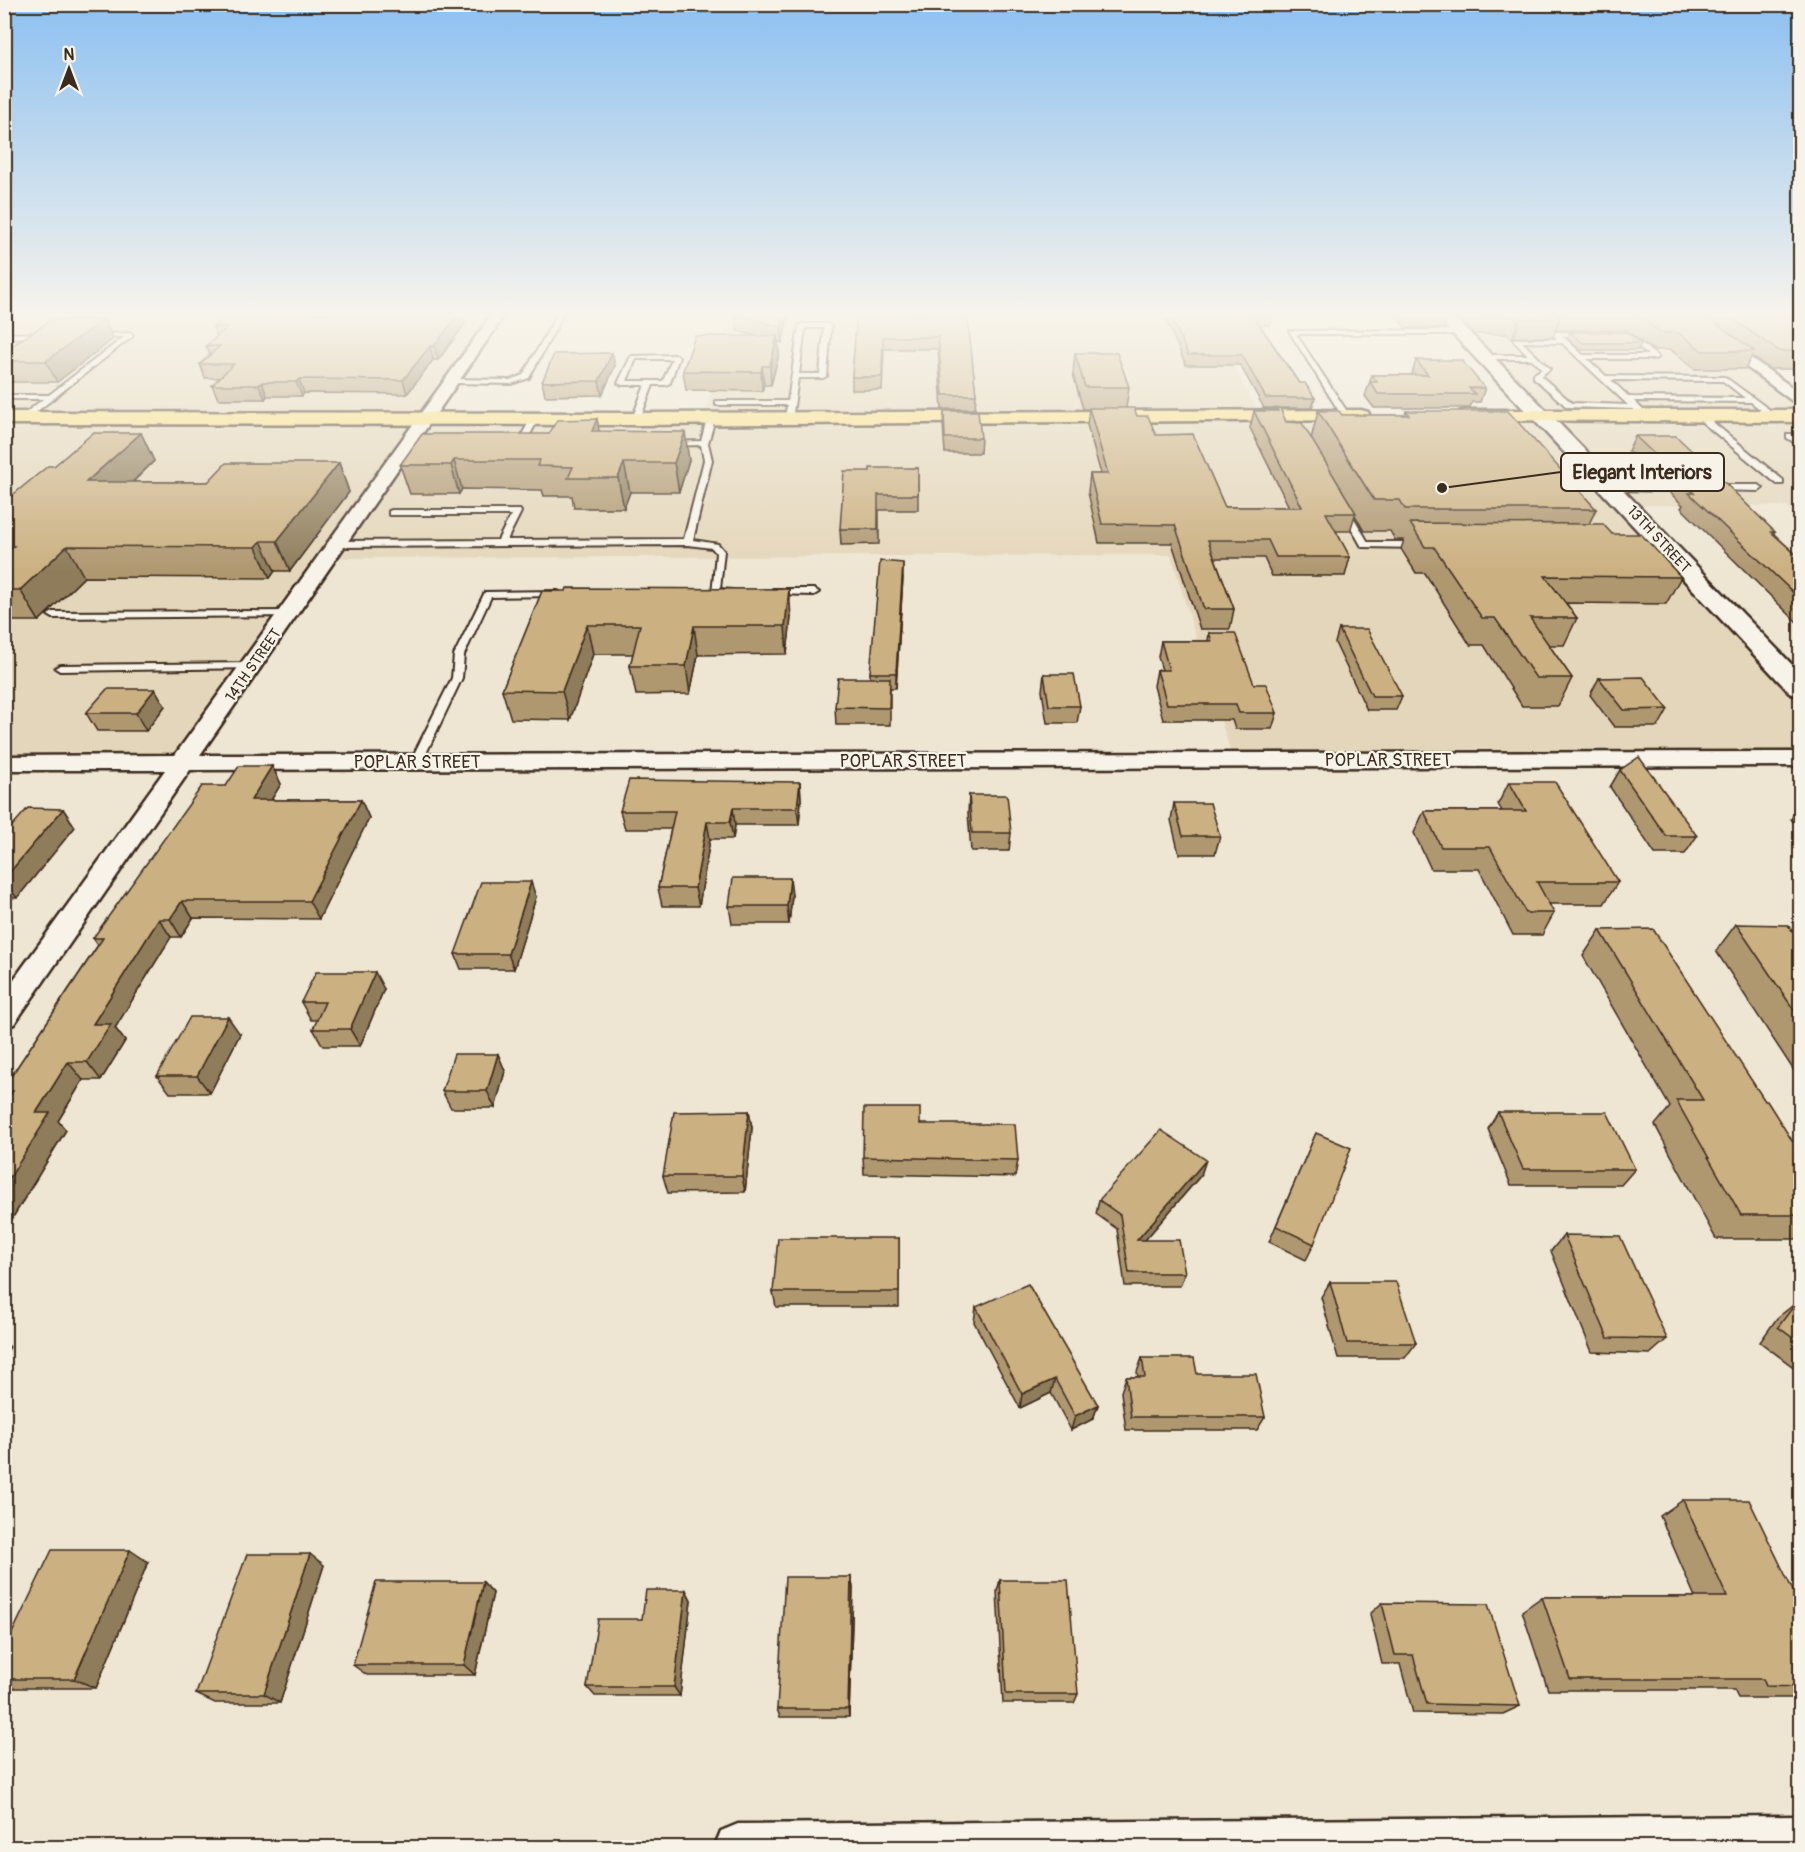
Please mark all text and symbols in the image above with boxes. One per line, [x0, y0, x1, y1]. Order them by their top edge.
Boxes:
north arrow [39, 39, 99, 99]
text: N [64, 45, 75, 65]
callout: Elegant Interiors [1561, 453, 1724, 491]
text: Elegant Interiors [1572, 460, 1712, 485]
street label: 13TH STREET [1623, 502, 1695, 577]
street label: 14TH STREET [221, 625, 286, 706]
street label: POPLAR STREET [1324, 749, 1452, 772]
street label: POPLAR STREET [839, 750, 967, 773]
street label: POPLAR STREET [353, 751, 481, 774]

